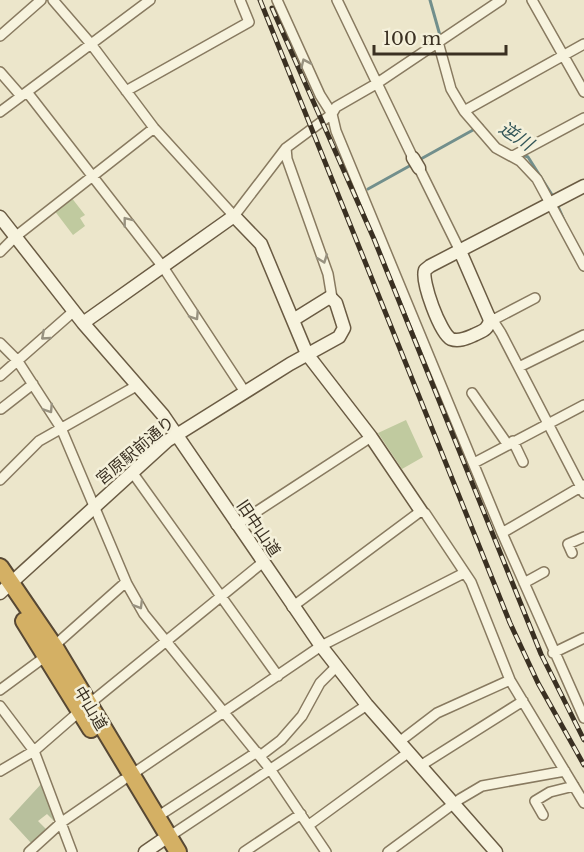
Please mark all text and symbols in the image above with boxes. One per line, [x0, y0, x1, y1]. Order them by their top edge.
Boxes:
scale bar [374, 18, 506, 56]
text: 100 m [383, 28, 441, 50]
one-way arrow [301, 58, 313, 69]
water label: 逆川 [495, 117, 539, 156]
one-way arrow [123, 217, 134, 228]
one-way arrow [315, 253, 328, 264]
one-way arrow [187, 310, 199, 320]
one-way arrow [41, 329, 52, 340]
one-way arrow [42, 402, 53, 413]
street label: 宮原駅前通り [92, 411, 178, 489]
street label: 旧中山道 [233, 496, 285, 560]
one-way arrow [132, 599, 144, 609]
street label: 中山道 [70, 682, 112, 734]

